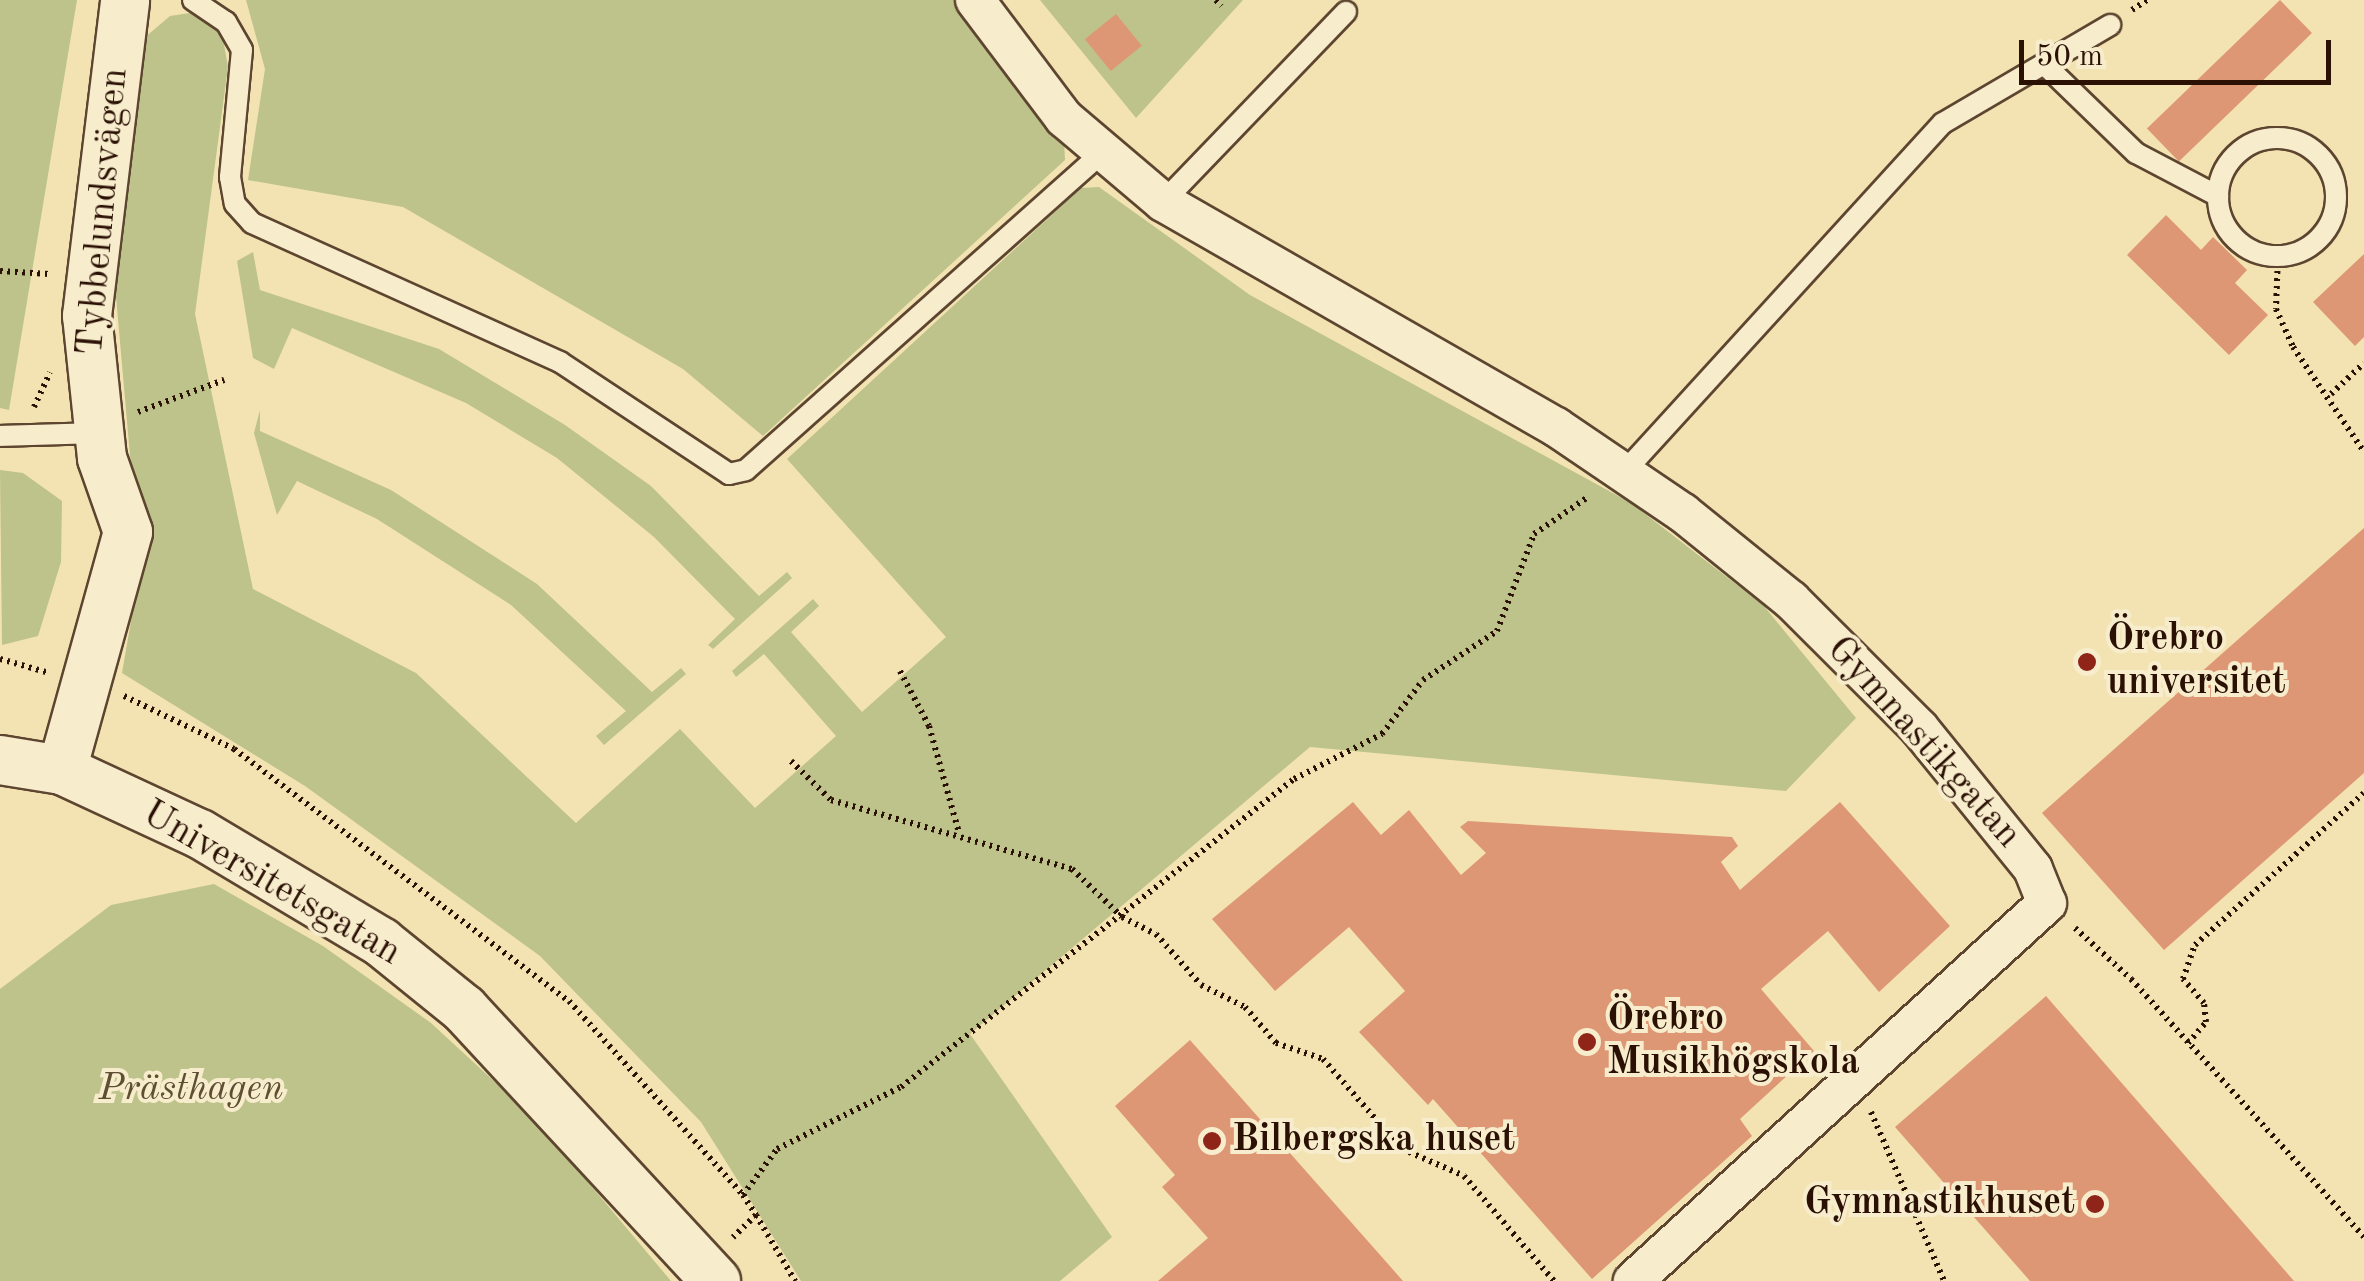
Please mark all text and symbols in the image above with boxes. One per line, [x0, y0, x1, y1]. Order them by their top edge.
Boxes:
scale bar [2024, 20, 2336, 82]
text: 50 m [2036, 42, 2103, 72]
street label: Tybbelundsvägen [69, 66, 139, 358]
place label: Örebro universitet [2107, 617, 2286, 706]
street label: Gymnastikgatan [1816, 628, 2030, 858]
marker: Örebro universitet [2076, 651, 2098, 673]
street label: Universitetsgatan [134, 792, 408, 976]
place label: Örebro Musikhögskola [1607, 997, 1860, 1086]
marker: Örebro Musikhögskola [1576, 1031, 1598, 1053]
park label: Prästhagen [98, 1067, 284, 1113]
place label: Bilbergska huset [1232, 1118, 1515, 1164]
marker: Bilbergska huset [1201, 1130, 1223, 1152]
place label: Gymnastikhuset [1804, 1181, 2075, 1227]
marker: Gymnastikhuset [2084, 1193, 2106, 1215]

